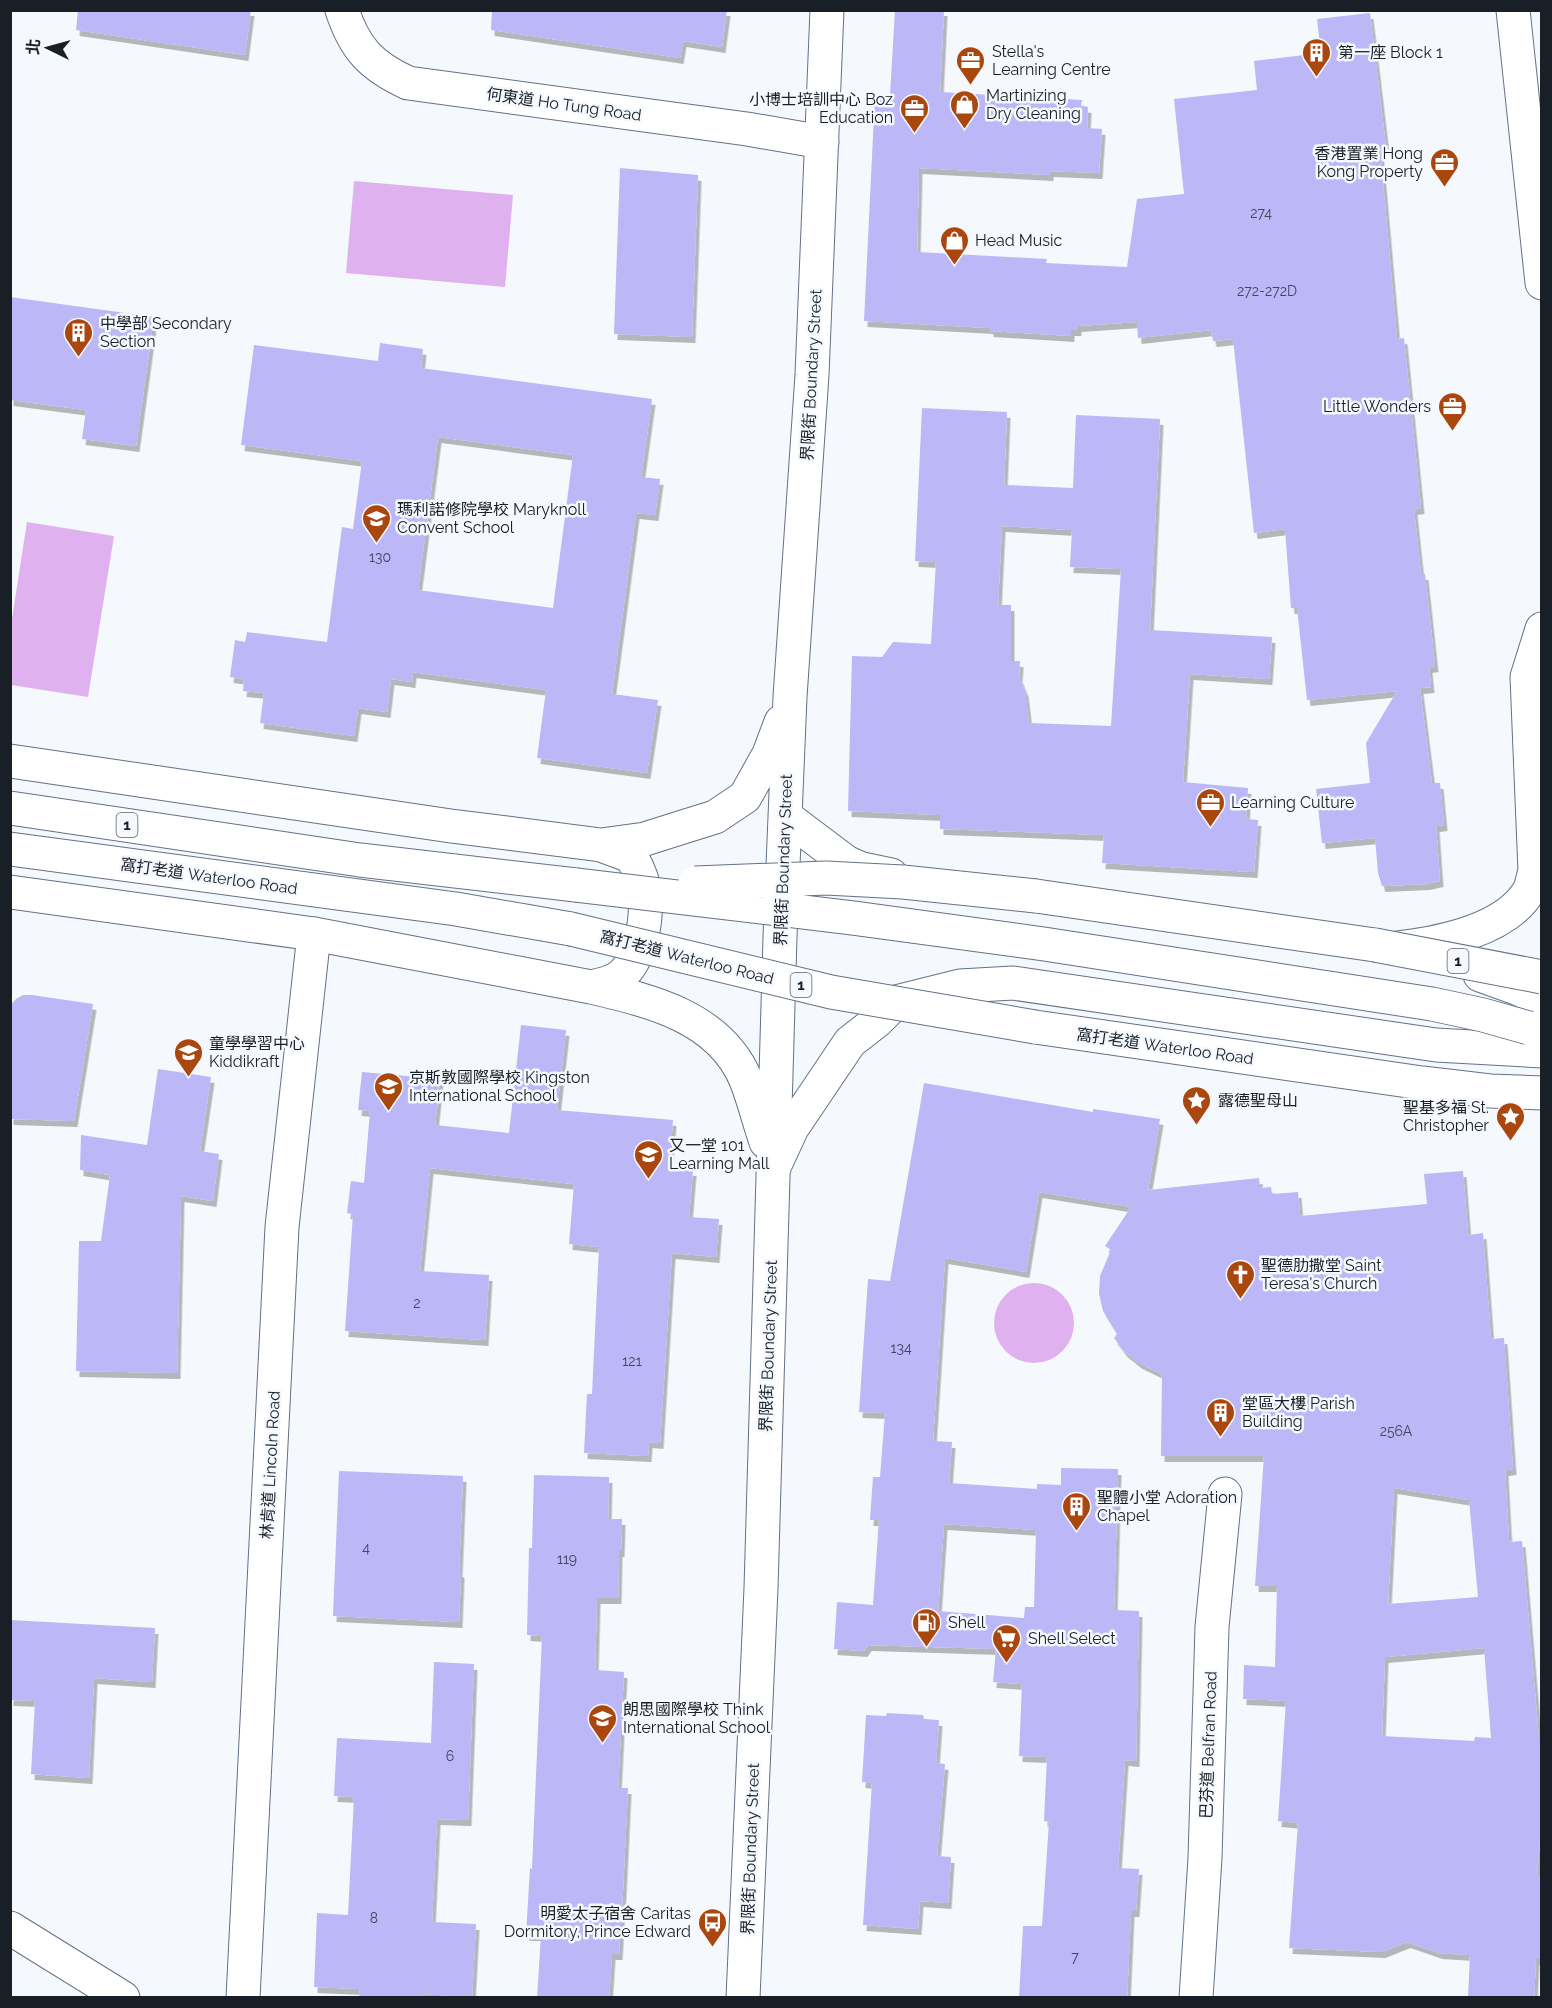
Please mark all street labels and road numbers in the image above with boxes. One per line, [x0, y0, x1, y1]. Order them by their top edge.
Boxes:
street label: 何東道 Ho Tung Road [485, 84, 643, 125]
street label: 界限街 Boundary Street [798, 288, 826, 461]
street label: 界限街 Boundary Street [771, 773, 796, 946]
road number: 1 [116, 813, 138, 837]
street label: 窩打老道 Waterloo Road [119, 855, 299, 898]
street label: 窩打老道 Waterloo Road [598, 927, 776, 988]
road number: 1 [1448, 949, 1468, 973]
road number: 1 [790, 973, 812, 997]
street label: 窩打老道 Waterloo Road [1075, 1025, 1255, 1068]
street label: 界限街 Boundary Street [756, 1259, 781, 1432]
street label: 林肯道 Lincoln Road [257, 1390, 284, 1540]
street label: 巴芬道 Belfran Road [1196, 1671, 1221, 1819]
street label: 界限街 Boundary Street [738, 1762, 763, 1935]

